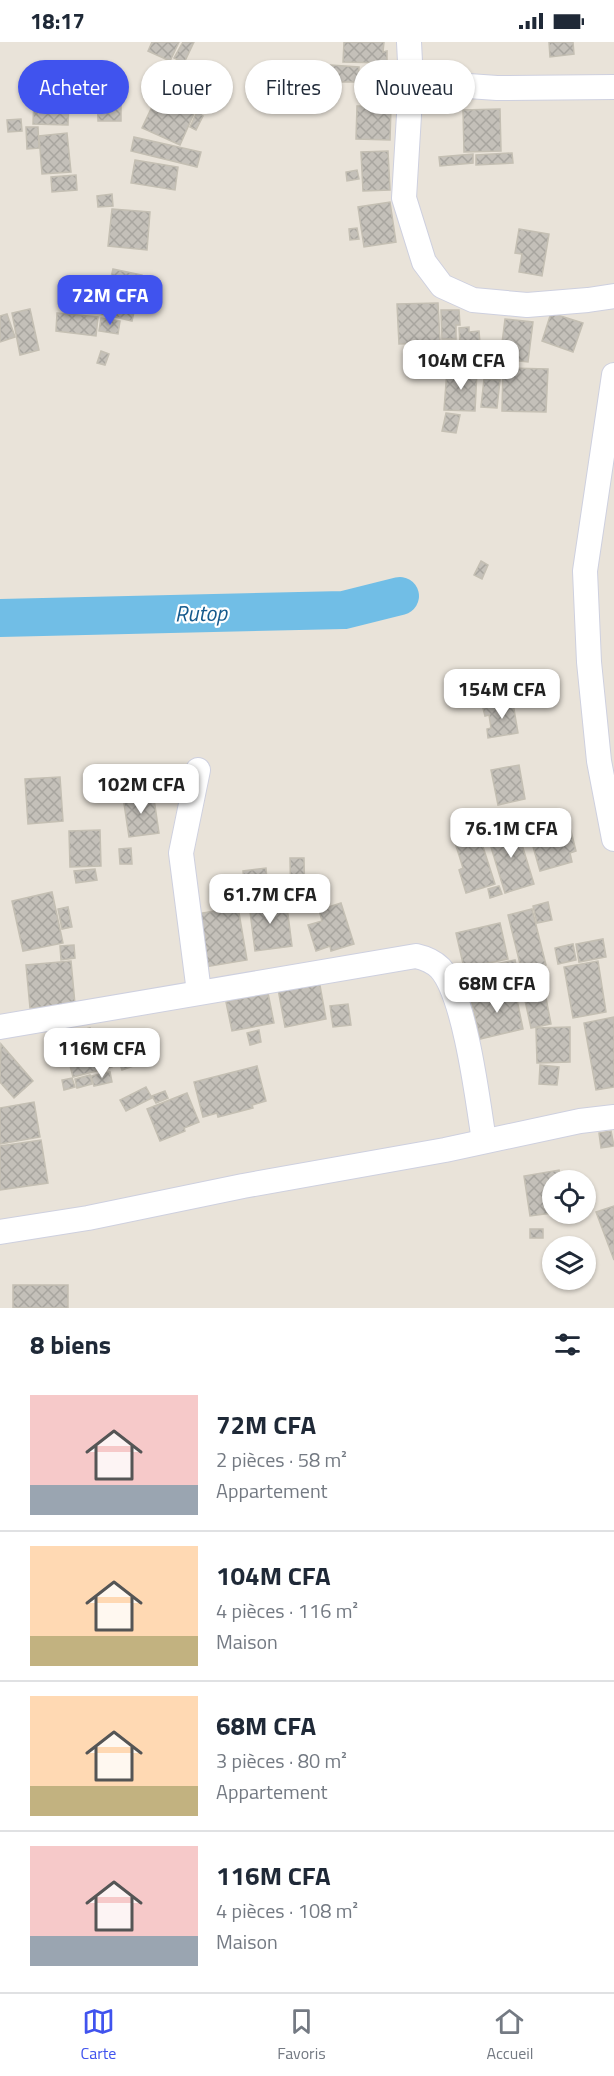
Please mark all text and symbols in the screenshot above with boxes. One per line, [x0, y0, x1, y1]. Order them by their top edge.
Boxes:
text: 18:17 [30, 4, 85, 38]
chip: Acheter [18, 60, 129, 114]
chip: Louer [141, 60, 233, 114]
chip: Filtres [245, 60, 342, 114]
chip: Nouveau [354, 60, 475, 114]
pin: 72M CFA [55, 275, 165, 326]
text: 72M CFA [71, 279, 149, 310]
pin: 104M CFA [399, 340, 523, 391]
text: 104M CFA [417, 344, 505, 375]
water label: Rutop [175, 596, 228, 630]
pin: 154M CFA [440, 669, 564, 720]
text: 154M CFA [458, 673, 546, 704]
pin: 102M CFA [79, 764, 203, 815]
text: 102M CFA [97, 768, 185, 799]
pin: 76.1M CFA [442, 808, 580, 859]
text: 76.1M CFA [464, 812, 558, 843]
pin: 61.7M CFA [201, 874, 339, 925]
text: 61.7M CFA [223, 878, 317, 909]
pin: 68M CFA [442, 963, 552, 1014]
text: 68M CFA [458, 967, 536, 998]
pin: 116M CFA [40, 1028, 164, 1079]
text: 116M CFA [58, 1032, 146, 1063]
map controls [542, 1170, 596, 1290]
button: locate [542, 1170, 596, 1224]
button: layers [542, 1236, 596, 1290]
text: 8 biens [30, 1325, 111, 1364]
icon: filters [551, 1328, 584, 1361]
text: 72M CFA [216, 1405, 316, 1444]
icon: home [78, 1419, 150, 1491]
text: 2 pièces · 58 m² [216, 1444, 347, 1475]
text: Appartement [216, 1475, 328, 1506]
text: 104M CFA [216, 1556, 331, 1595]
icon: home [78, 1570, 150, 1642]
text: 4 pièces · 116 m² [216, 1595, 358, 1626]
text: Maison [216, 1626, 278, 1657]
text: 68M CFA [216, 1706, 316, 1745]
icon: home [78, 1720, 150, 1792]
text: 3 pièces · 80 m² [216, 1745, 347, 1776]
text: Appartement [216, 1776, 328, 1807]
text: 116M CFA [216, 1856, 331, 1895]
icon: home [78, 1870, 150, 1942]
text: 4 pièces · 108 m² [216, 1895, 358, 1926]
text: Maison [216, 1926, 278, 1957]
tab: Carte [80, 2005, 116, 2065]
tab: Favoris [277, 2005, 326, 2065]
tab: Accueil [486, 2005, 534, 2065]

